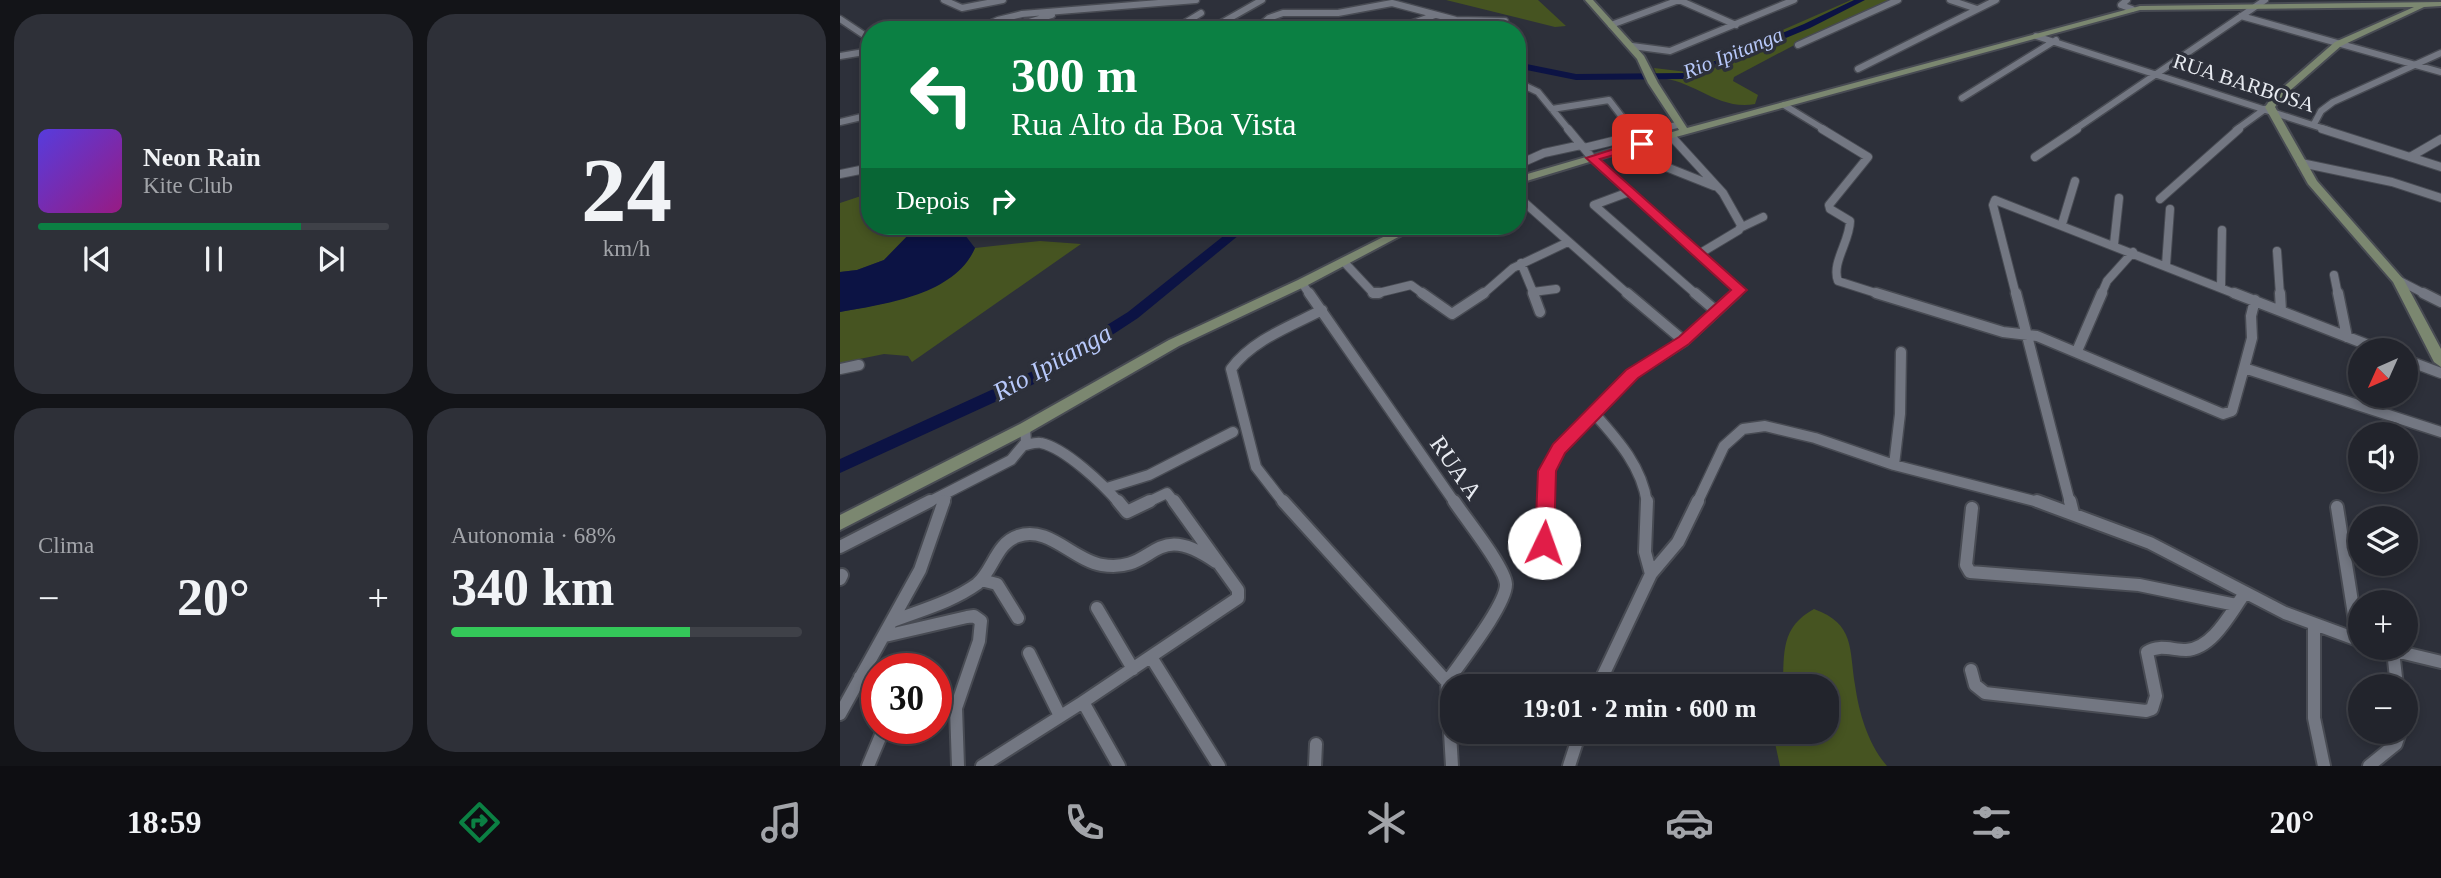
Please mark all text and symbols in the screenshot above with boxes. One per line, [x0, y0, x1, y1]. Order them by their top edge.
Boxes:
water label: Rio Ipitanga [1679, 22, 1786, 84]
text: 300 m [1011, 48, 1138, 103]
icon: left [896, 49, 987, 140]
street label: RUA BARBOSA [2170, 49, 2319, 117]
text: Rua Alto da Boa Vista [1011, 106, 1296, 142]
pin [1612, 114, 1672, 174]
icon: arrive [1623, 125, 1661, 163]
text: 24 [581, 140, 672, 241]
text: Neon Rain [143, 143, 261, 172]
text: Kite Club [143, 173, 233, 198]
icon: right [984, 182, 1022, 220]
text: Depois [896, 186, 970, 215]
text: km/h [603, 236, 650, 261]
icon: previous [78, 240, 116, 278]
icon: pause [195, 240, 233, 278]
icon: next [312, 240, 350, 278]
water label: Rio Ipitanga [987, 318, 1116, 407]
north arrow [2348, 338, 2418, 408]
map controls [2348, 338, 2418, 744]
button: sound [2348, 422, 2418, 492]
street label: RUA A [1425, 431, 1487, 505]
position arrow [1507, 506, 1581, 580]
button: layers [2348, 506, 2418, 576]
text: Autonomia · 68% [451, 523, 616, 548]
text: Clima [38, 533, 94, 558]
text: 340 km [451, 559, 614, 616]
text: 20° [177, 569, 250, 626]
text: − [38, 577, 59, 619]
text: + [368, 577, 389, 619]
button: + [2348, 590, 2418, 660]
speed limit sign: 30 [861, 653, 952, 744]
button: − [2348, 674, 2418, 744]
text: 19:01 · 2 min · 600 m [1523, 694, 1757, 723]
icon: directions [455, 798, 504, 847]
icon: music [757, 798, 806, 847]
icon: phone [1060, 798, 1109, 847]
icon: climate [1362, 798, 1411, 847]
icon: car [1665, 798, 1714, 847]
icon: filters [1967, 798, 2016, 847]
text: 18:59 [127, 804, 201, 840]
text: 20° [2269, 804, 2314, 840]

